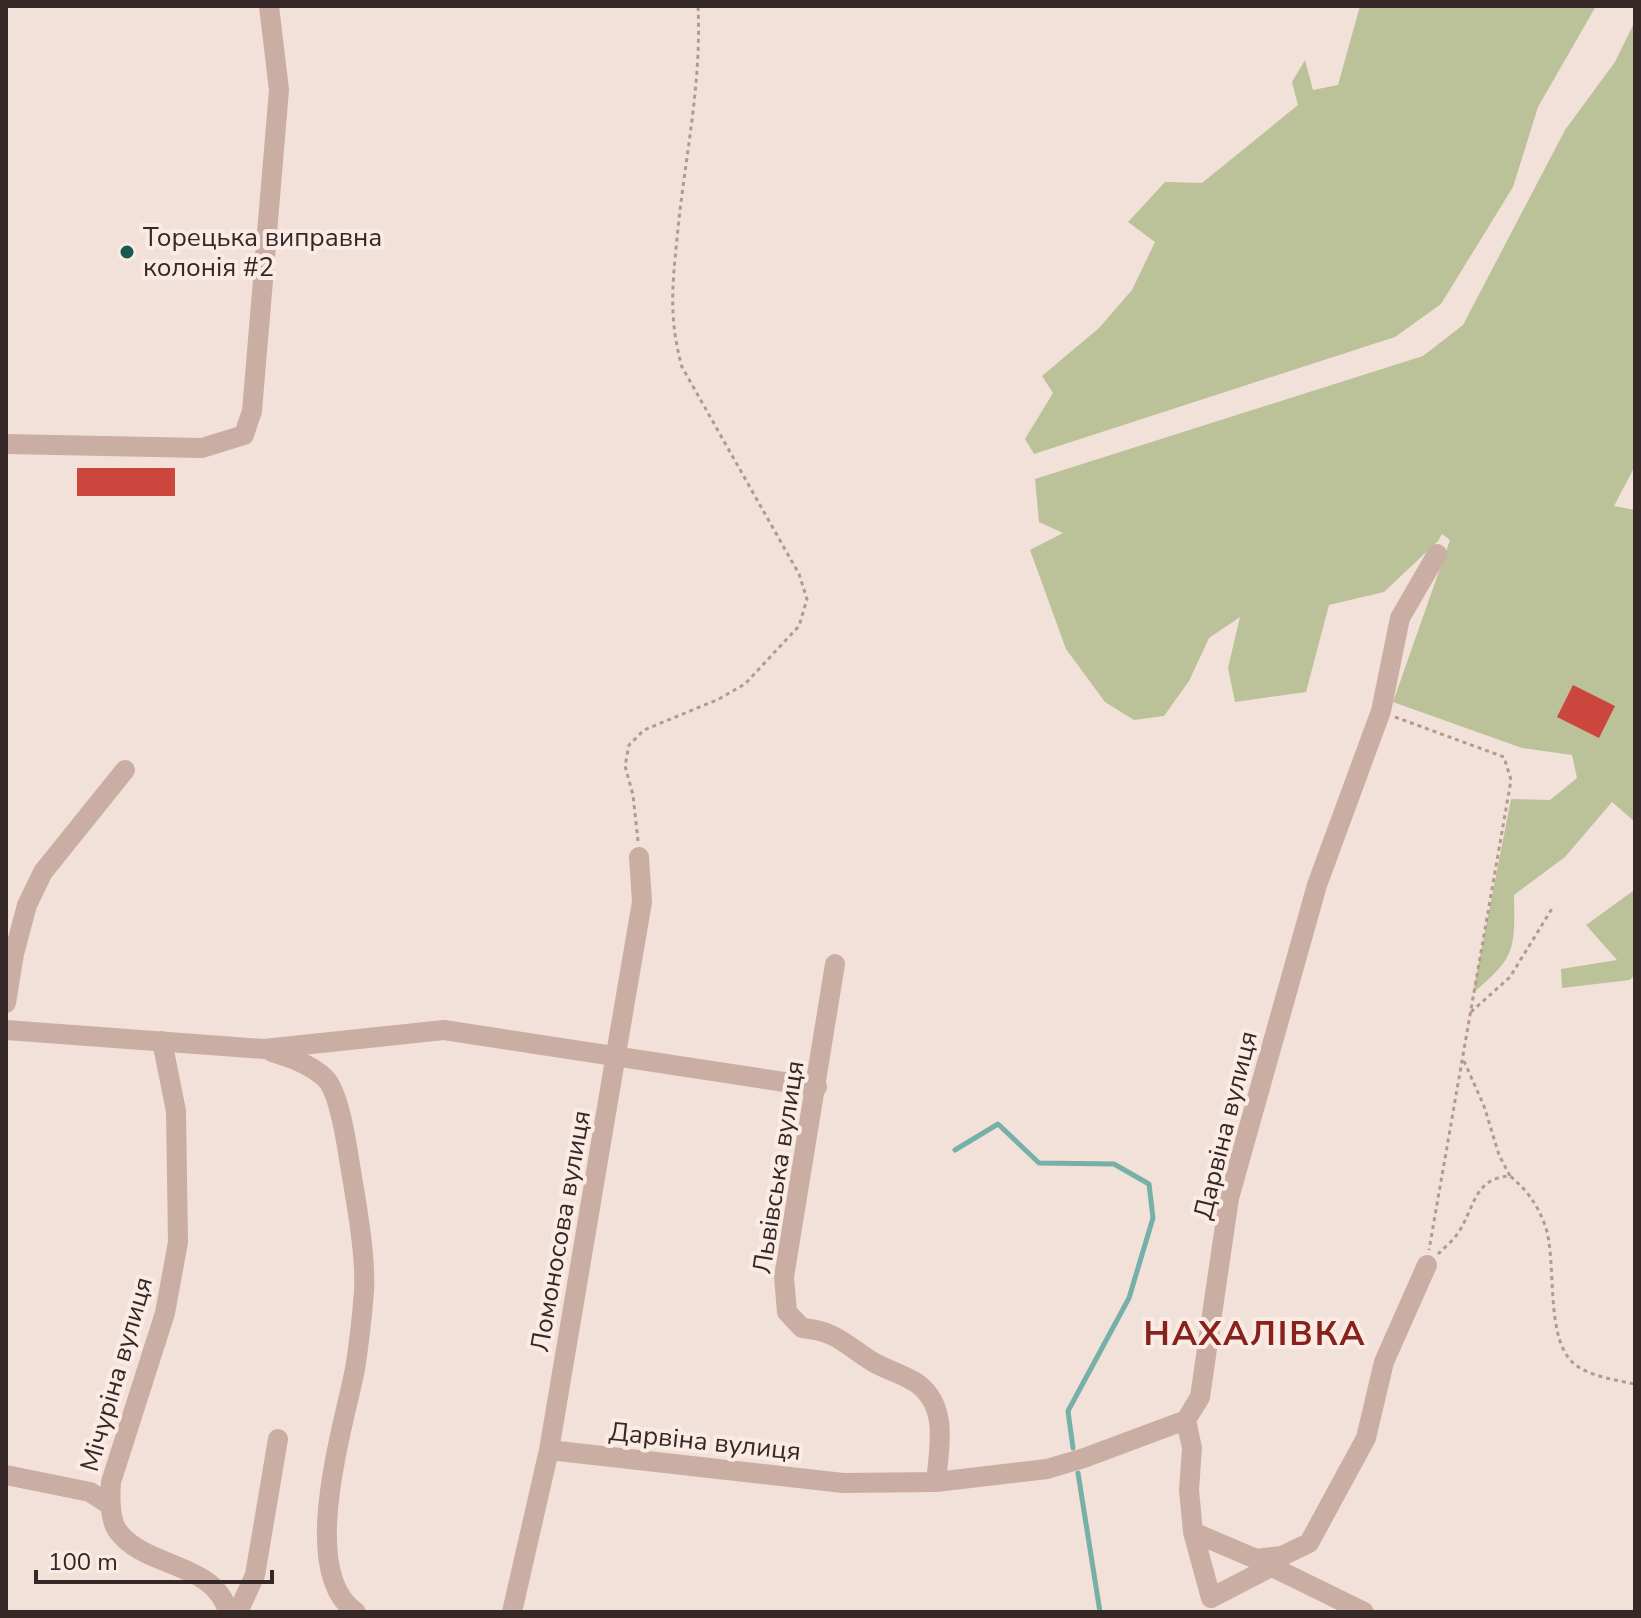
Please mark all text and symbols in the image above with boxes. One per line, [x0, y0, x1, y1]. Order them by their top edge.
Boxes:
place label: Торецька виправна колонія #2 [143, 220, 382, 285]
marker: Торецька виправна колонія #2 [118, 243, 136, 261]
street label: Дарвіна вулиця [1185, 1027, 1266, 1223]
street label: Львівська вулиця [744, 1058, 813, 1276]
street label: Ломоносова вулиця [522, 1108, 599, 1355]
street label: Мічуріна вулиця [72, 1273, 161, 1476]
district label: НАХАЛІВКА [1144, 1311, 1366, 1357]
street label: Дарвіна вулиця [607, 1414, 803, 1469]
scale bar [36, 1534, 272, 1584]
text: 100 m [48, 1546, 118, 1578]

